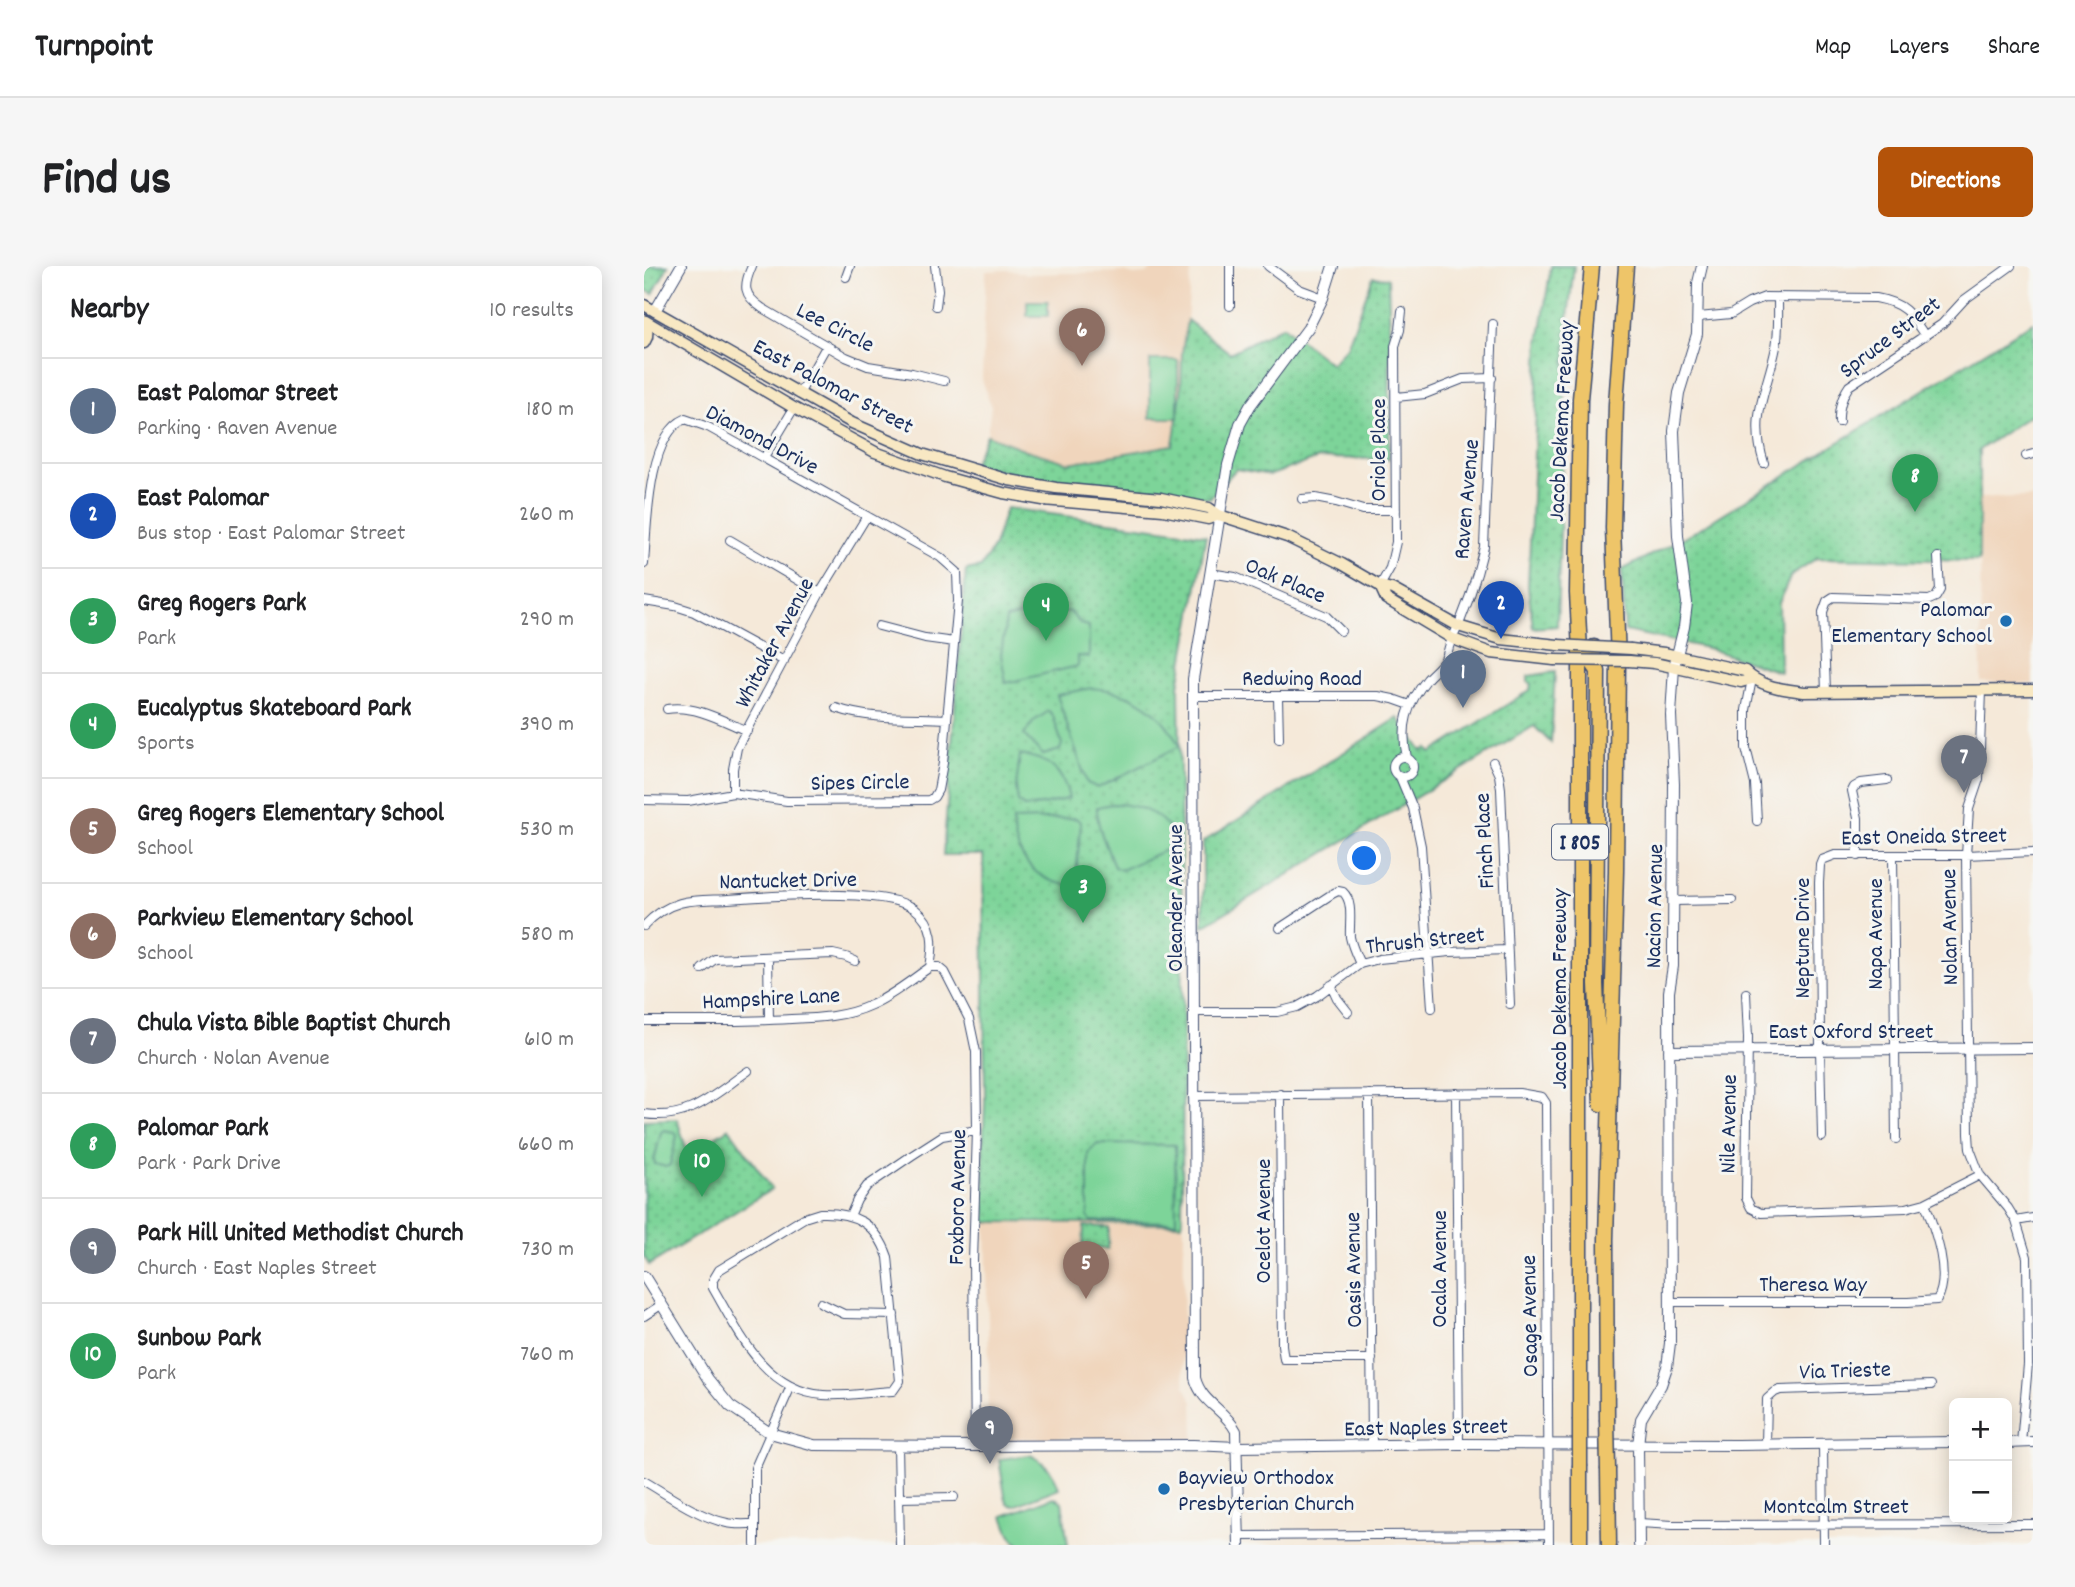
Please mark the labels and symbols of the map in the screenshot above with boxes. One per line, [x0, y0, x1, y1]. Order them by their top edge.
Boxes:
street label: Spruce Street [1833, 290, 1949, 388]
street label: Lee Circle [790, 295, 879, 363]
pin: 6 [1059, 308, 1105, 366]
street label: Jacob Dekema Freeway [1542, 319, 1585, 523]
street label: East Palomar Street [746, 332, 919, 444]
street label: Diamond Drive [699, 397, 824, 485]
street label: Oriole Place [1364, 398, 1397, 502]
street label: Raven Avenue [1447, 438, 1490, 561]
pin: 8 [1892, 454, 1938, 512]
street label: Oak Place [1239, 550, 1330, 614]
street label: Whitaker Avenue [728, 573, 824, 715]
pin: 2 [1478, 581, 1524, 639]
pin: 4 [1023, 583, 1069, 641]
place label: Palomar Elementary School [1831, 595, 1993, 654]
marker: Palomar Elementary School [1998, 613, 2014, 629]
pin: 1 [1440, 650, 1486, 708]
street label: Redwing Road [1242, 664, 1362, 697]
pin: 7 [1941, 735, 1987, 793]
street label: Sipes Circle [810, 767, 910, 802]
street label: Finch Place [1467, 792, 1505, 890]
street label: East Oneida Street [1841, 821, 2007, 856]
street label: Oleander Avenue [1161, 824, 1194, 972]
road number: I 805 [1552, 824, 1608, 860]
your location [1347, 841, 1381, 875]
street label: Nacion Avenue [1639, 843, 1674, 969]
street label: Nantucket Drive [719, 865, 857, 900]
pin: 3 [1060, 865, 1106, 923]
street label: Nolan Avenue [1934, 868, 1969, 986]
street label: Neptune Drive [1788, 878, 1821, 998]
street label: Napa Avenue [1861, 878, 1894, 990]
street label: Jacob Dekema Freeway [1545, 888, 1578, 1090]
street label: Thrush Street [1364, 920, 1487, 965]
street label: Hampshire Lane [701, 980, 841, 1021]
street label: East Oxford Street [1768, 1017, 1934, 1050]
street label: Nile Avenue [1713, 1074, 1748, 1174]
street label: Foxboro Avenue [942, 1129, 977, 1265]
pin: 10 [679, 1139, 725, 1197]
street label: Ocelot Avenue [1249, 1159, 1282, 1283]
street label: Ocala Avenue [1425, 1210, 1458, 1328]
street label: Oasis Avenue [1338, 1212, 1373, 1328]
pin: 5 [1063, 1241, 1109, 1299]
street label: Osage Avenue [1514, 1255, 1549, 1377]
street label: Theresa Way [1759, 1270, 1867, 1303]
street label: Via Trieste [1799, 1354, 1892, 1391]
pin: 9 [967, 1406, 1013, 1464]
street label: East Naples Street [1344, 1412, 1508, 1447]
place label: Bayview Orthodox Presbyterian Church [1178, 1463, 1354, 1522]
marker: Bayview Orthodox Presbyterian Church [1156, 1481, 1172, 1497]
street label: Montcalm Street [1763, 1492, 1909, 1525]

